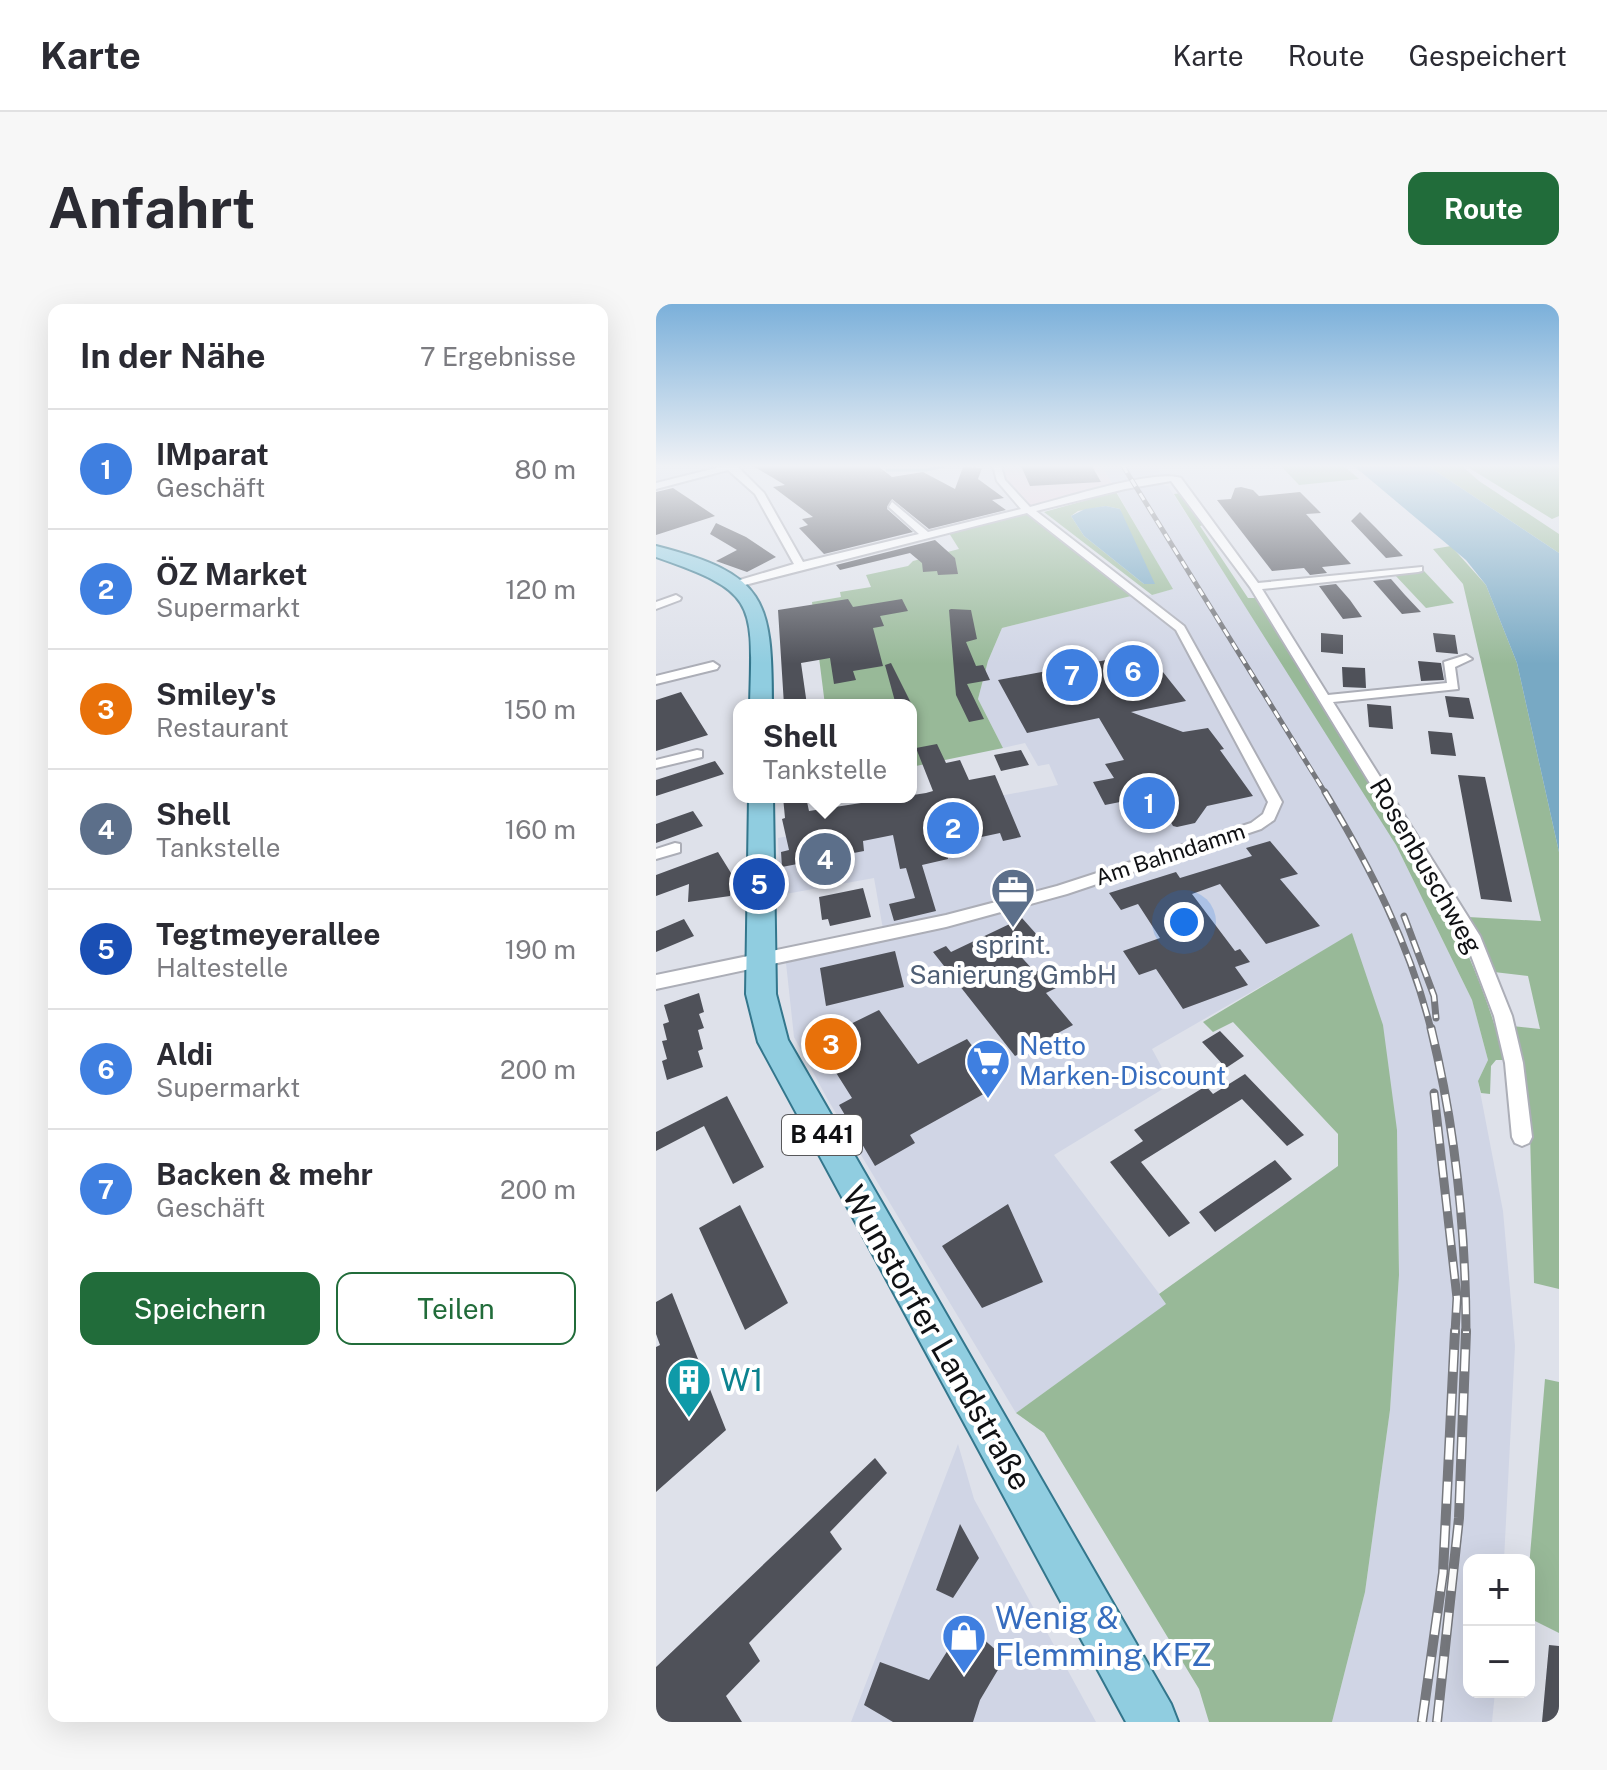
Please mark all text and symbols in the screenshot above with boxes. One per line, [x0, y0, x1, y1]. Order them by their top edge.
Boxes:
text: Karte [40, 33, 141, 78]
text: Karte [1172, 39, 1244, 72]
text: Route [1288, 39, 1365, 72]
text: Gespeichert [1409, 39, 1567, 72]
button: Route [1408, 172, 1559, 245]
text: Anfahrt [48, 175, 255, 241]
text: In der Nähe [80, 336, 266, 376]
text: 7 Ergebnisse [420, 341, 576, 372]
text: IMparat [156, 436, 269, 472]
text: 1 [100, 454, 112, 485]
text: 80 m [515, 454, 576, 485]
text: Geschäft [156, 472, 265, 503]
text: ÖZ Market [156, 556, 307, 592]
text: 2 [98, 574, 114, 605]
text: 120 m [505, 574, 576, 605]
text: Supermarkt [156, 592, 300, 623]
pin: 6 [1107, 641, 1159, 701]
pin: 7 [1046, 645, 1098, 705]
text: Smiley's [156, 676, 276, 712]
text: 3 [97, 694, 115, 725]
text: 150 m [504, 694, 576, 725]
popup [733, 699, 917, 803]
text: Restaurant [156, 712, 289, 743]
text: Shell [763, 718, 838, 754]
text: Tankstelle [763, 754, 887, 785]
street label: Rosenbuschweg [1364, 772, 1489, 959]
pin: 1 [1123, 773, 1175, 833]
text: Shell [156, 796, 231, 832]
pin: 2 [927, 798, 979, 858]
text: 4 [97, 814, 115, 845]
text: 160 m [505, 814, 576, 845]
street label: Am Bahndamm [1092, 818, 1248, 890]
pin: 4 [799, 829, 851, 889]
text: Tankstelle [156, 832, 280, 863]
pin: 5 [733, 854, 785, 914]
office icon: sprint. Sanierung GmbH [989, 866, 1037, 929]
your location [1164, 902, 1204, 942]
text: Tegtmeyerallee [156, 916, 381, 952]
place label: sprint. Sanierung GmbH [909, 929, 1117, 990]
text: 5 [97, 934, 115, 965]
text: 190 m [505, 934, 576, 965]
text: Haltestelle [156, 952, 288, 983]
pin: 3 [805, 1014, 857, 1074]
place label: Netto Marken-Discount [1019, 1030, 1226, 1091]
text: Aldi [156, 1036, 213, 1072]
supermarket icon: Netto Marken-Discount [964, 1037, 1012, 1100]
text: 6 [97, 1054, 115, 1085]
text: 200 m [500, 1054, 576, 1085]
text: Supermarkt [156, 1072, 300, 1103]
road number: B 441 [782, 1115, 862, 1155]
text: Backen & mehr [156, 1156, 373, 1192]
text: 7 [98, 1174, 114, 1205]
text: 200 m [500, 1174, 576, 1205]
street label: Wunstorfer Landstraße [835, 1179, 1040, 1497]
text: Geschäft [156, 1192, 265, 1223]
button: Speichern [80, 1272, 320, 1345]
button: Teilen [336, 1272, 576, 1345]
building icon: W1 [665, 1356, 713, 1419]
place label: W1 [720, 1361, 764, 1398]
map controls [1463, 1554, 1535, 1698]
button: + [1463, 1554, 1535, 1626]
place label: Wenig & Flemming KFZ [995, 1599, 1212, 1673]
shop icon: Wenig & Flemming KFZ [940, 1612, 988, 1675]
button: − [1463, 1626, 1535, 1698]

